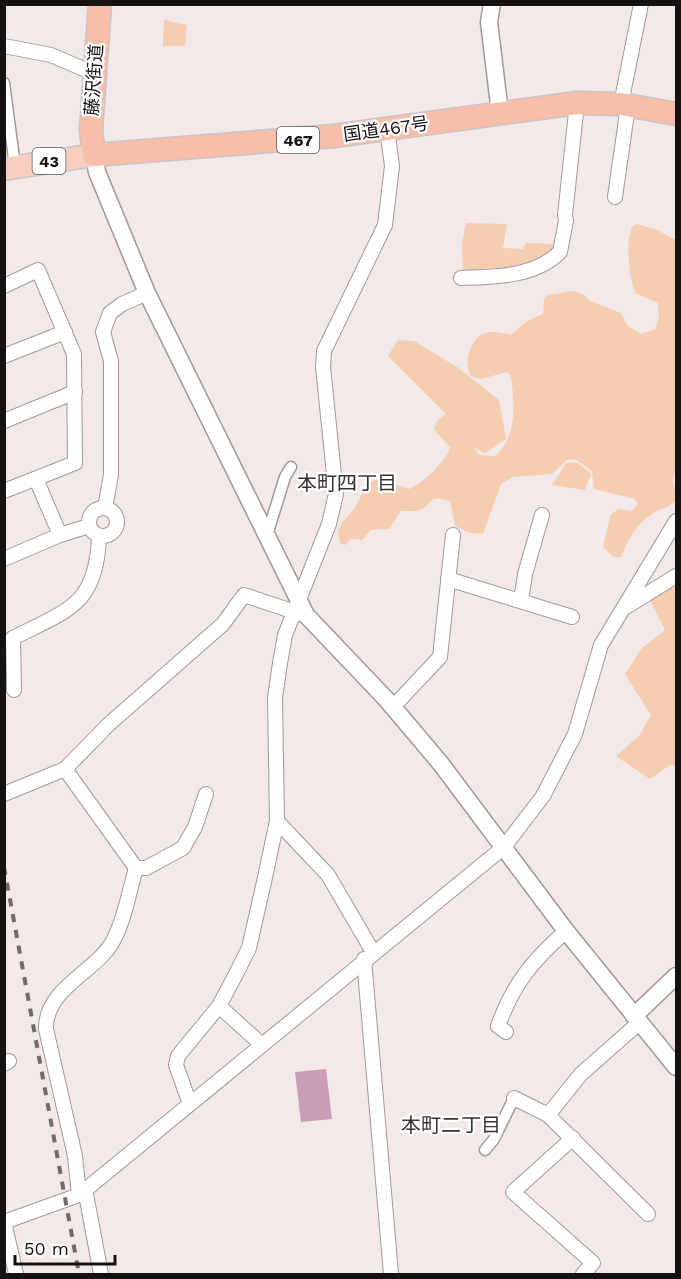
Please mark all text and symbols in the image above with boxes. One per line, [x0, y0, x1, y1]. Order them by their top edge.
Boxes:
street label: 藤沢街道 [81, 43, 106, 117]
street label: 国道467号 [342, 112, 430, 145]
road number: 467 [277, 127, 319, 153]
road number: 43 [32, 148, 66, 174]
district label: 本町四丁目 [297, 471, 397, 495]
district label: 本町二丁目 [401, 1113, 501, 1137]
scale bar [15, 1228, 116, 1266]
text: 50 m [24, 1238, 69, 1259]

